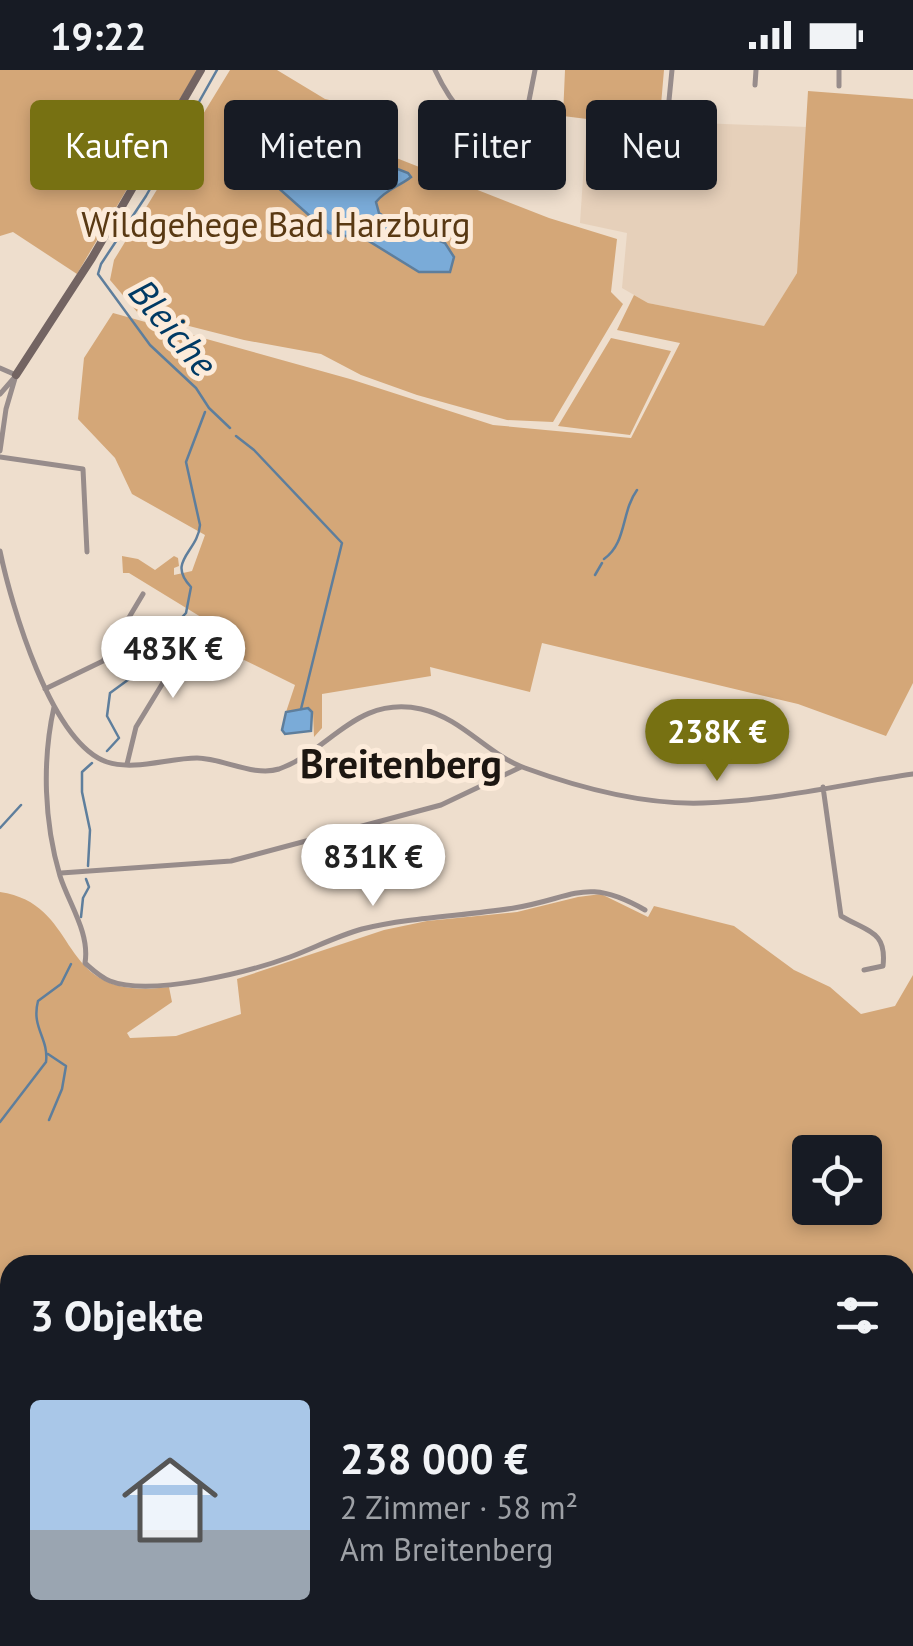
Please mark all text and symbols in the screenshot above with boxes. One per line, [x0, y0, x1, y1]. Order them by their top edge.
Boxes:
text: 19:22 [50, 11, 146, 60]
chip: Kaufen [30, 100, 204, 190]
chip: Mieten [224, 100, 398, 190]
chip: Filter [418, 100, 566, 190]
chip: Neu [586, 100, 717, 190]
park label: Wildgehege Bad Harzburg [81, 201, 471, 247]
water label: Bleiche [119, 268, 229, 386]
pin: 483K € [92, 616, 254, 701]
text: 483K € [123, 627, 223, 669]
pin: 238K € [636, 699, 798, 784]
text: 238K € [667, 710, 767, 752]
district label: Breitenberg [300, 737, 502, 789]
pin: 831K € [292, 824, 454, 909]
text: 831K € [323, 835, 423, 877]
map controls [792, 1135, 882, 1225]
button: locate [792, 1135, 882, 1225]
text: 3 Objekte [30, 1288, 204, 1343]
icon: filters [830, 1288, 885, 1343]
text: 238 000 € [340, 1431, 528, 1486]
icon: home [110, 1440, 230, 1560]
text: 2 Zimmer · 58 m² [340, 1486, 578, 1528]
text: Am Breitenberg [340, 1528, 554, 1570]

